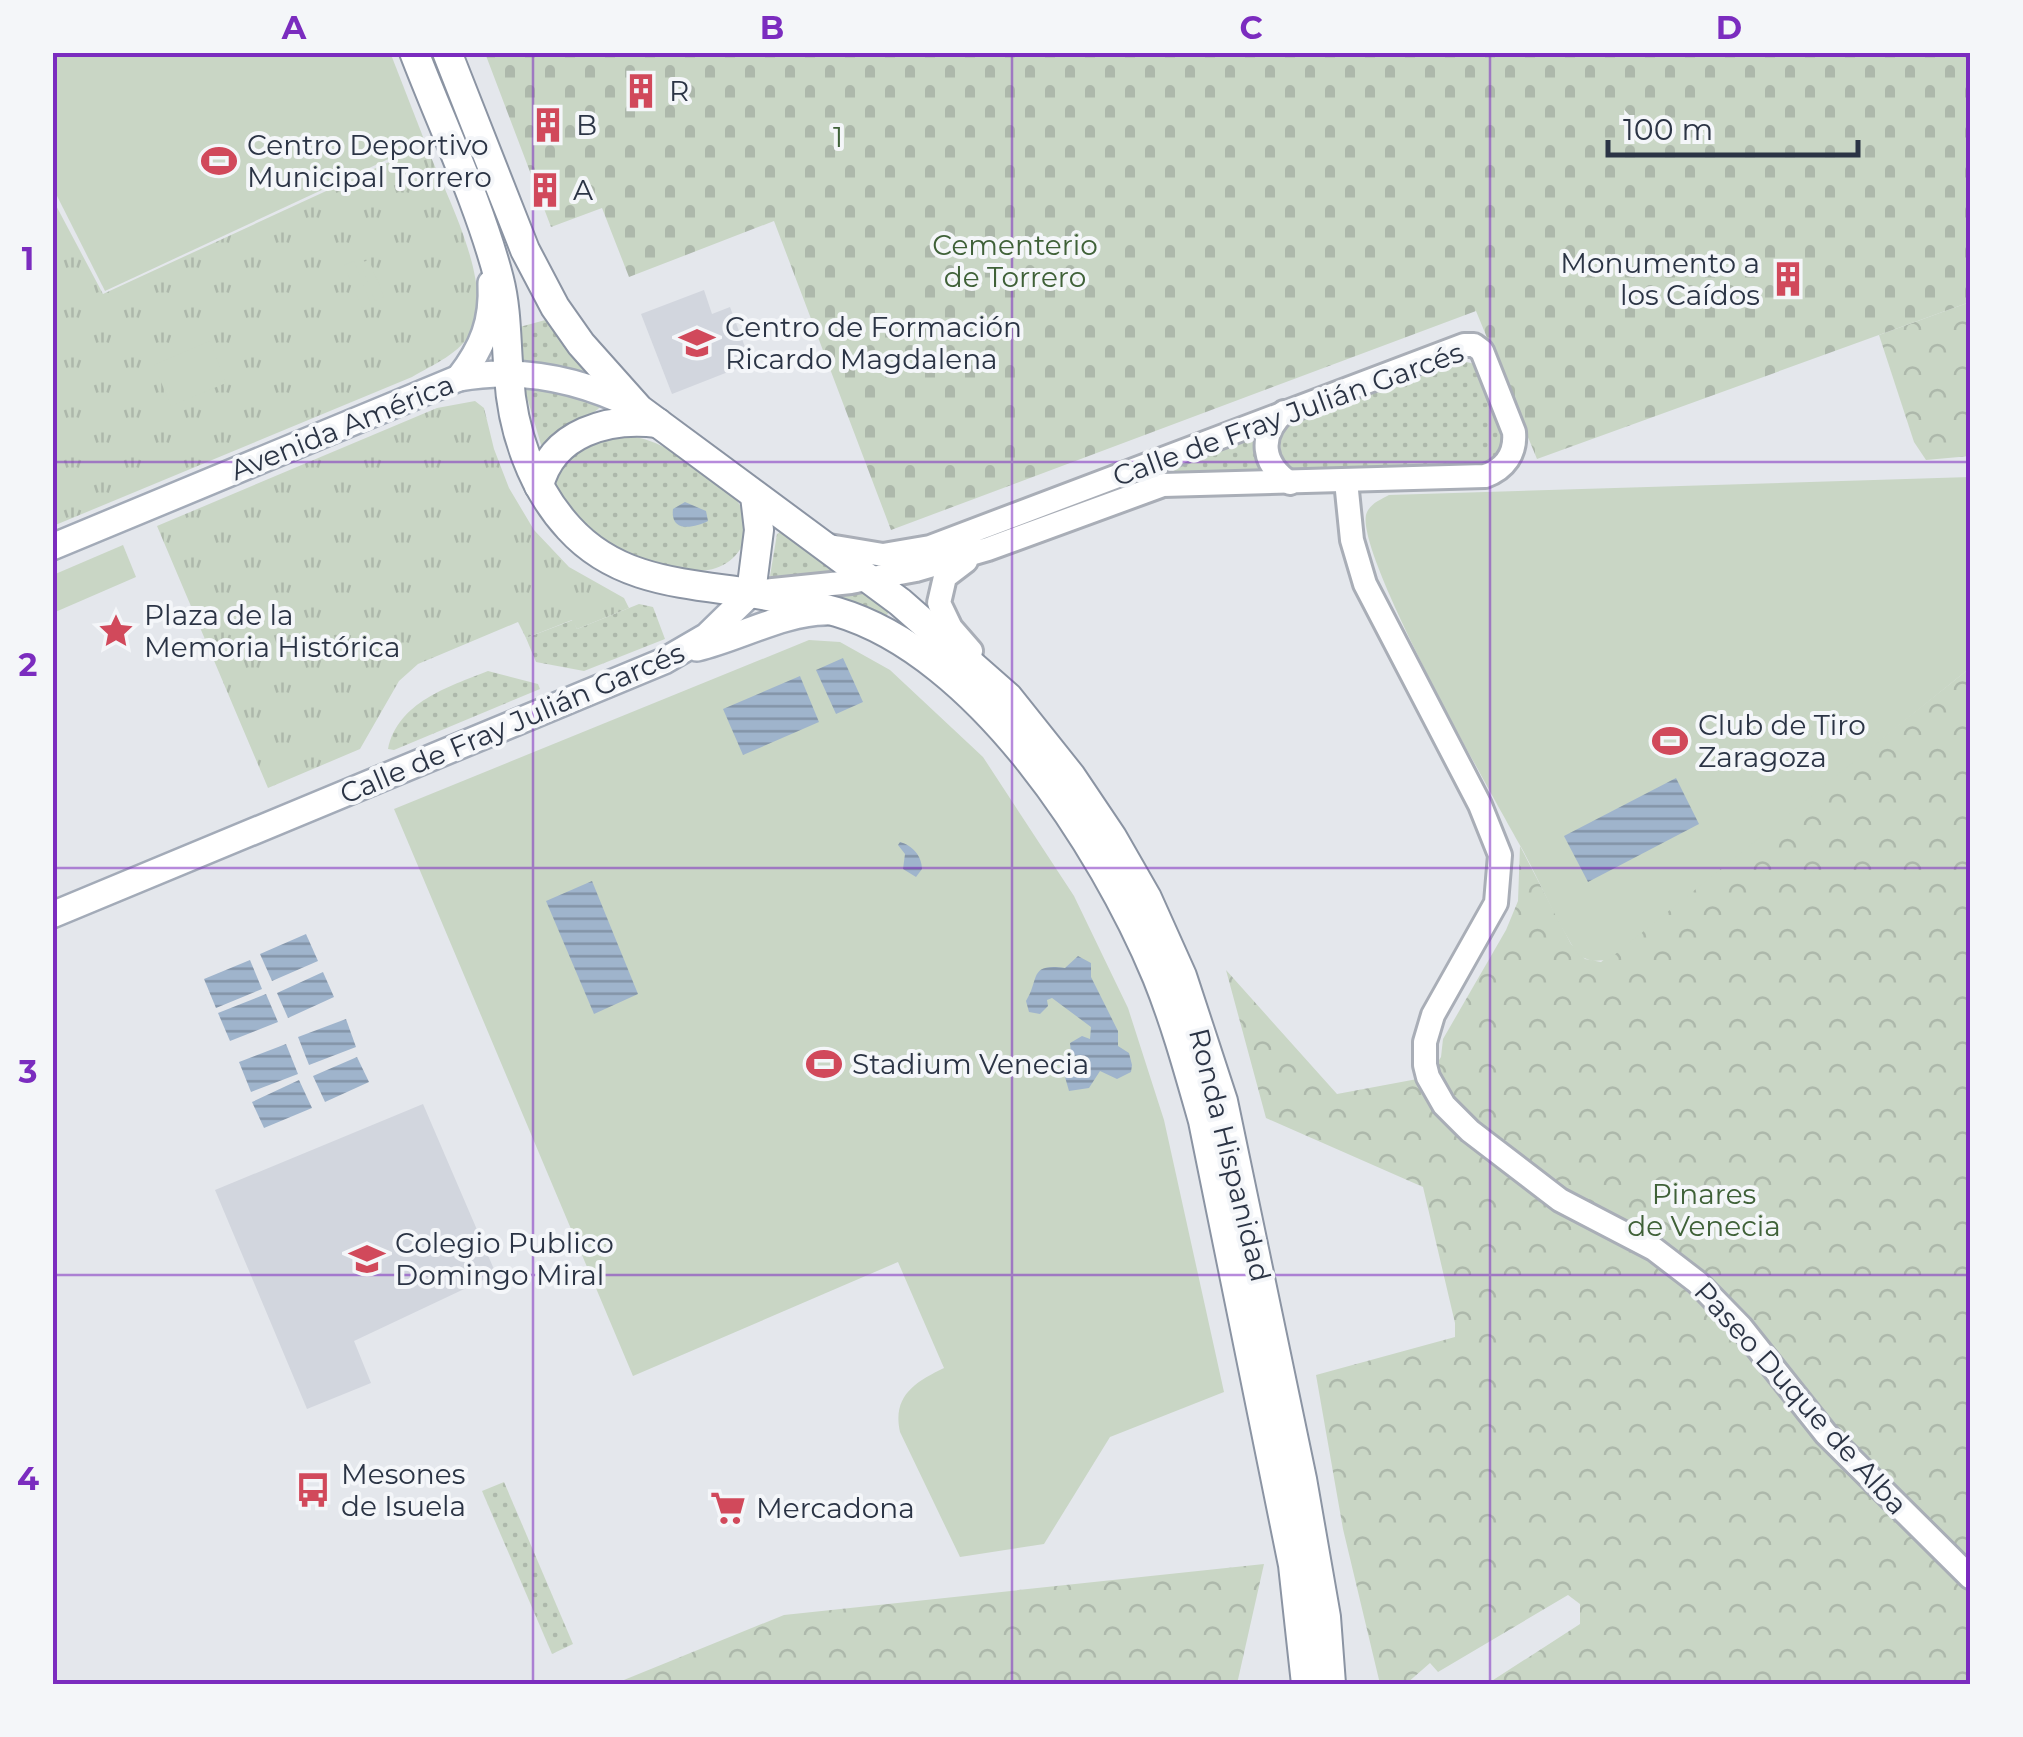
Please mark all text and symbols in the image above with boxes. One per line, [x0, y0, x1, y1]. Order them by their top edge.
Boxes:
text: A [281, 8, 307, 47]
text: B [760, 8, 784, 47]
text: C [1239, 8, 1263, 47]
text: D [1716, 8, 1742, 47]
building icon: R [622, 72, 660, 110]
place label: R [669, 74, 689, 108]
scale bar [1608, 95, 1858, 157]
building icon: B [529, 106, 567, 144]
place label: B [576, 108, 597, 142]
text: 100 m [1623, 111, 1713, 148]
park label: 1 [833, 120, 843, 154]
place label: Centro Deportivo Municipal Torrero [247, 128, 492, 194]
sports icon: Centro Deportivo Municipal Torrero [200, 142, 238, 180]
building icon: A [526, 171, 564, 209]
place label: A [573, 173, 594, 207]
park label: Cementerio de Torrero [932, 228, 1098, 294]
text: 1 [22, 239, 34, 278]
place label: Monumento a los Caídos [1560, 246, 1760, 312]
building icon: Monumento a los Caídos [1769, 260, 1807, 298]
place label: Centro de Formación Ricardo Magdalena [725, 310, 1022, 376]
school or university icon: Centro de Formación Ricardo Magdalena [678, 324, 716, 362]
street label: Calle de Fray Julián Garcés [1108, 335, 1468, 493]
street label: Avenida América [225, 367, 459, 487]
place label: Plaza de la Memoria Histórica [144, 598, 401, 664]
place icon: Plaza de la Memoria Histórica [97, 612, 135, 650]
street label: Calle de Fray Julián Garcés [335, 635, 689, 811]
text: 2 [19, 645, 37, 684]
place label: Club de Tiro Zaragoza [1698, 708, 1866, 774]
sports icon: Club de Tiro Zaragoza [1651, 722, 1689, 760]
street label: Ronda Hispanidad [1182, 1025, 1278, 1285]
sports icon: Stadium Venecia [805, 1045, 843, 1083]
place label: Stadium Venecia [852, 1047, 1089, 1081]
text: 3 [18, 1052, 37, 1091]
park label: Pinares de Venecia [1627, 1177, 1781, 1243]
place label: Colegio Publico Domingo Miral [395, 1226, 614, 1292]
school or university icon: Colegio Publico Domingo Miral [348, 1240, 386, 1278]
street label: Paseo Duque de Alba [1687, 1274, 1915, 1522]
place label: Mesones de Isuela [341, 1457, 466, 1523]
text: 4 [17, 1459, 39, 1498]
bus stop icon: Mesones de Isuela [294, 1471, 332, 1509]
supermarket icon: Mercadona [709, 1489, 747, 1527]
place label: Mercadona [756, 1491, 915, 1525]

